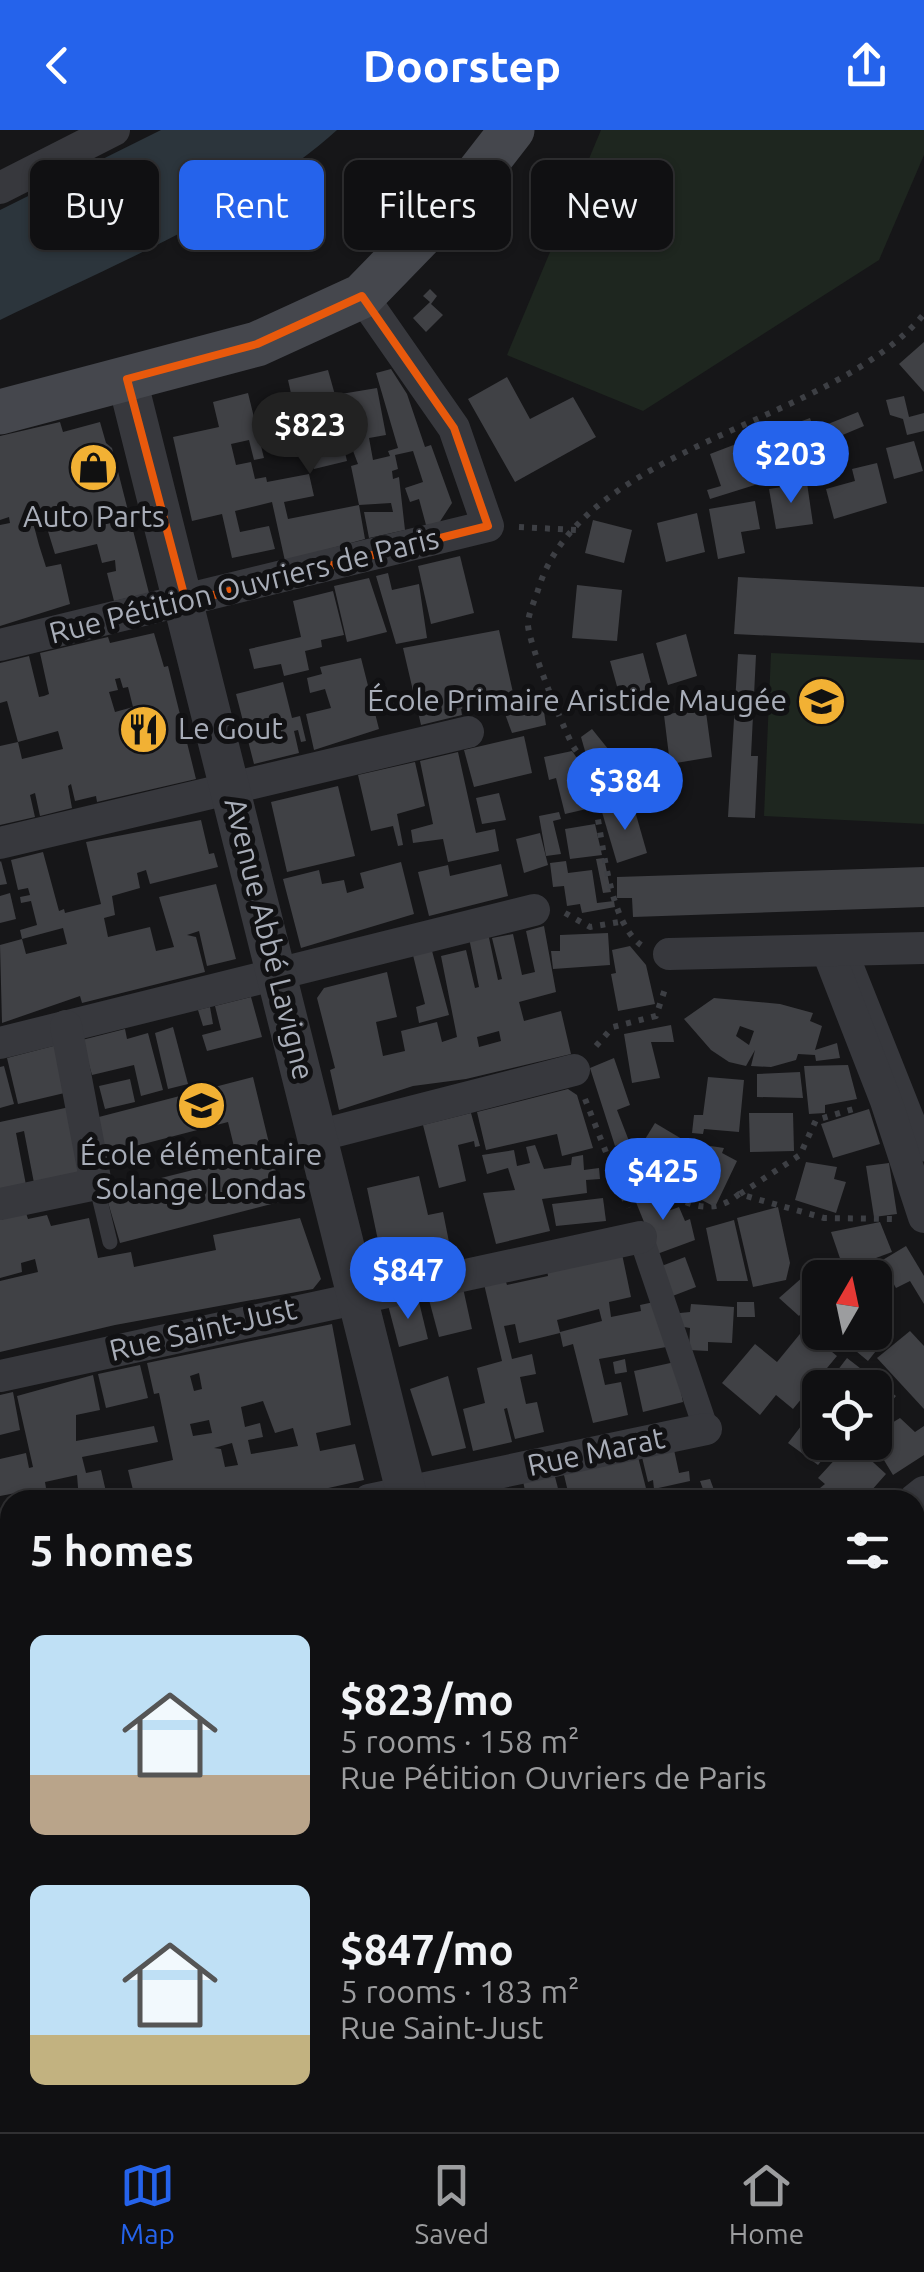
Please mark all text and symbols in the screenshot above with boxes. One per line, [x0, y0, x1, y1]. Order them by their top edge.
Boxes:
icon: back [30, 38, 85, 93]
icon: share [839, 38, 894, 93]
text: Doorstep [363, 40, 561, 91]
chip: Buy [30, 160, 159, 250]
chip: Rent [179, 160, 324, 250]
chip: Filters [344, 160, 511, 250]
chip: New [531, 160, 673, 250]
pin: $823 [251, 392, 369, 477]
text: $823 [274, 406, 346, 442]
pin: $203 [732, 421, 850, 506]
text: $203 [755, 435, 827, 471]
shop icon: Auto Parts [68, 442, 120, 494]
place label: Auto Parts [23, 499, 165, 533]
street label: Rue Pétition Ouvriers de Paris [46, 520, 442, 650]
school or university icon: École Primaire Aristide Maugée [796, 675, 848, 727]
place label: École Primaire Aristide Maugée [367, 682, 787, 717]
restaurant icon: Le Gout [117, 703, 169, 755]
place label: Le Gout [178, 711, 283, 745]
pin: $384 [566, 748, 684, 833]
text: $384 [589, 762, 661, 798]
street label: Avenue Abbé Lavigne [218, 794, 321, 1083]
school or university icon: École élémentaire Solange Londas [175, 1080, 227, 1132]
place label: École élémentaire Solange Londas [80, 1136, 322, 1205]
pin: $425 [604, 1138, 722, 1223]
text: $425 [627, 1152, 699, 1188]
pin: $847 [349, 1237, 467, 1322]
text: $847 [372, 1251, 444, 1287]
north arrow [802, 1260, 892, 1350]
map controls [802, 1260, 892, 1460]
street label: Rue Saint-Just [106, 1291, 300, 1367]
button: locate [802, 1370, 892, 1460]
street label: Rue Marat [524, 1420, 668, 1482]
icon: filters [840, 1523, 895, 1578]
text: 5 homes [30, 1527, 194, 1574]
icon: home [110, 1675, 230, 1795]
text: $823/mo [340, 1676, 514, 1723]
text: 5 rooms · 158 m² [340, 1723, 580, 1759]
text: Rue Pétition Ouvriers de Paris [340, 1759, 767, 1795]
icon: home [110, 1925, 230, 2045]
text: $847/mo [340, 1926, 514, 1973]
text: 5 rooms · 183 m² [340, 1973, 580, 2009]
text: Rue Saint-Just [340, 2009, 543, 2045]
tab: Map [120, 2158, 175, 2249]
tab: Saved [415, 2158, 489, 2249]
tab: Home [729, 2158, 804, 2249]

